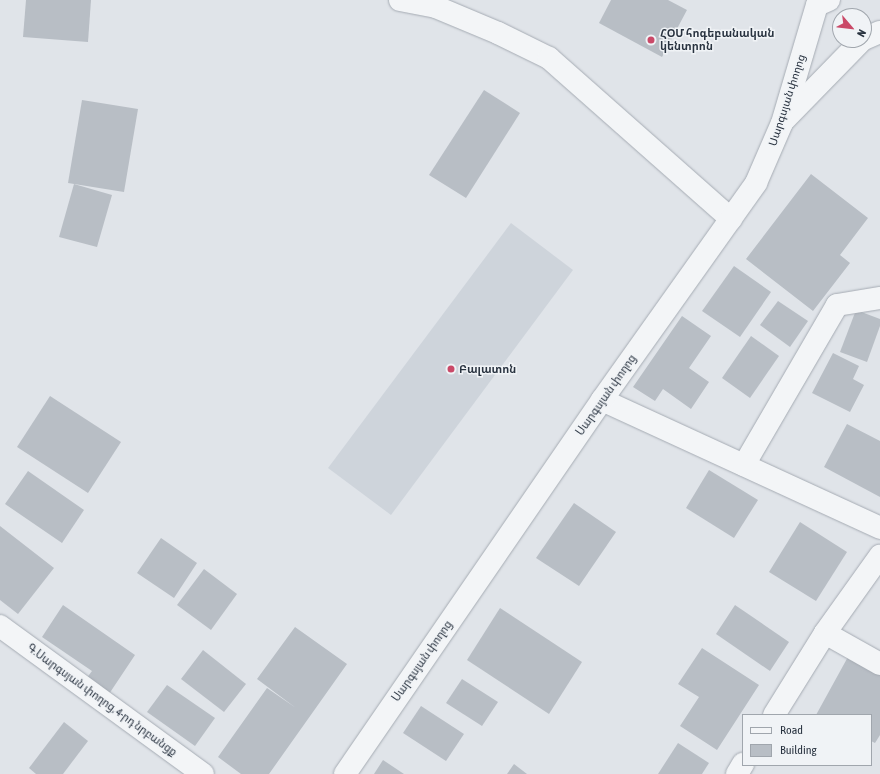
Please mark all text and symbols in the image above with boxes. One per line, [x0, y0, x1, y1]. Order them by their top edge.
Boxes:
north arrow [832, 8, 872, 48]
place label: ՀՕՄ հոգեբանական կենտրոն [660, 27, 775, 53]
text: N [855, 27, 869, 39]
marker: ՀՕՄ հոգեբանական կենտրոն [645, 34, 657, 46]
street label: Սարգսյան փողոց [766, 52, 808, 148]
street label: Սարգսյան փողոց [573, 352, 639, 438]
place label: Բալատոն [459, 362, 516, 376]
marker: Բալատոն [446, 364, 456, 374]
street label: Սարգսյան փողոց [389, 618, 455, 704]
street label: Գ.Սարգսյան փողոց, 4-րդ նրբանցք [24, 641, 180, 759]
legend [742, 714, 872, 766]
text: Road [780, 723, 803, 737]
text: Building [780, 743, 817, 757]

